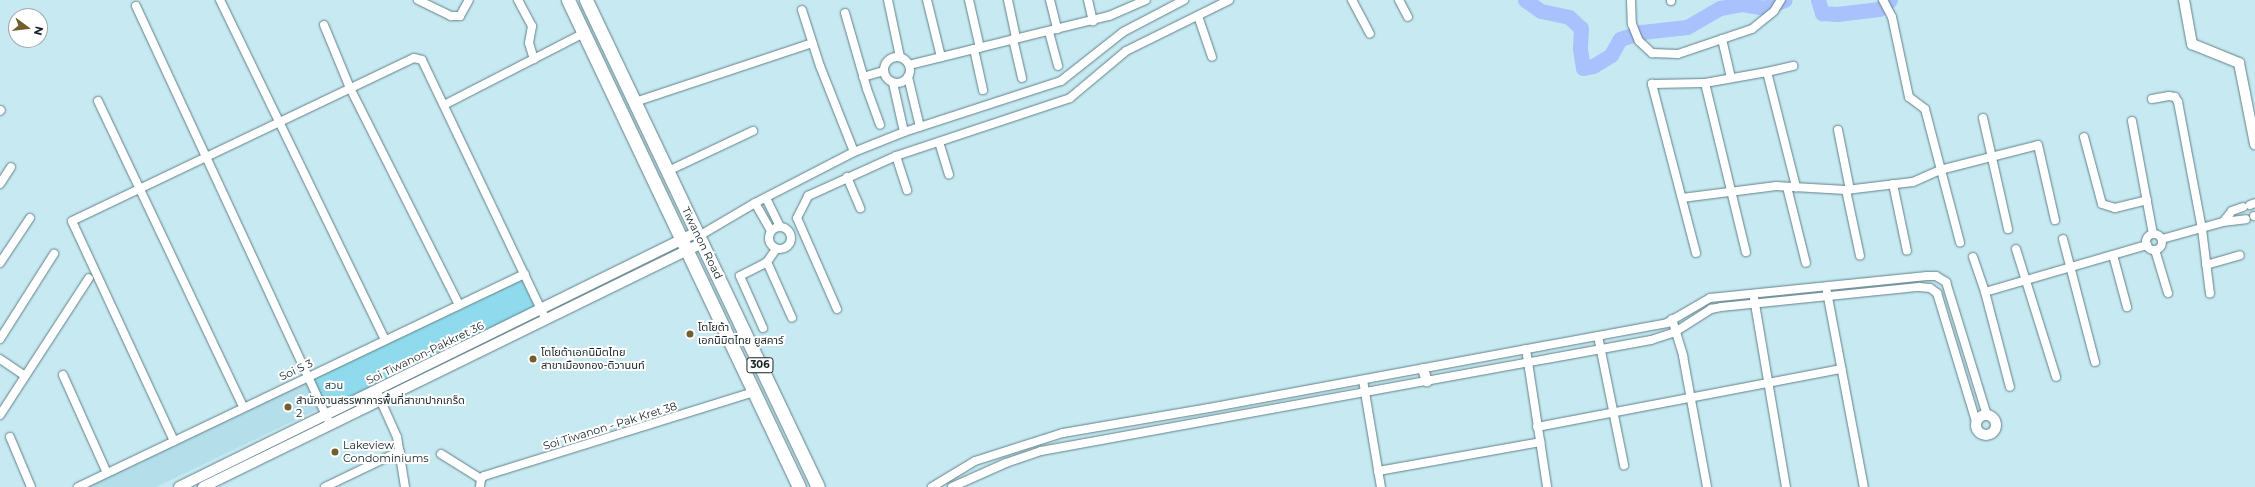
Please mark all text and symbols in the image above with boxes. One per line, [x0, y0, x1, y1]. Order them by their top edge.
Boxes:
north arrow [8, 8, 48, 48]
text: N [31, 25, 47, 37]
street label: Tiwanon Road [679, 205, 725, 281]
street label: Soi Tiwanon-Pakkret 36 [364, 319, 486, 387]
place label: โตโยต้า เอกนิมิตไทย ยูสคาร์ [698, 321, 783, 347]
marker: โตโยต้า เอกนิมิตไทย ยูสคาร์ [685, 329, 695, 339]
place label: โตโยต้าเอกนิมิตไทย สาขาเมืองทอง-ติวานนท์ [541, 346, 645, 372]
marker: โตโยต้าเอกนิมิตไทย สาขาเมืองทอง-ติวานนท์ [528, 354, 538, 364]
street label: Soi S 3 [277, 357, 315, 383]
road number: 306 [746, 357, 774, 373]
park label: สวน [325, 378, 343, 392]
place label: สำนักงานสรรพาการพื้นที่สาขาปากเกร็ด 2 [296, 394, 465, 420]
street label: Soi Tiwanon - Pak Kret 38 [541, 399, 679, 453]
marker: สำนักงานสรรพาการพื้นที่สาขาปากเกร็ด 2 [283, 402, 293, 412]
place label: Lakeview Condominiums [343, 439, 429, 465]
marker: Lakeview Condominiums [330, 447, 340, 457]

